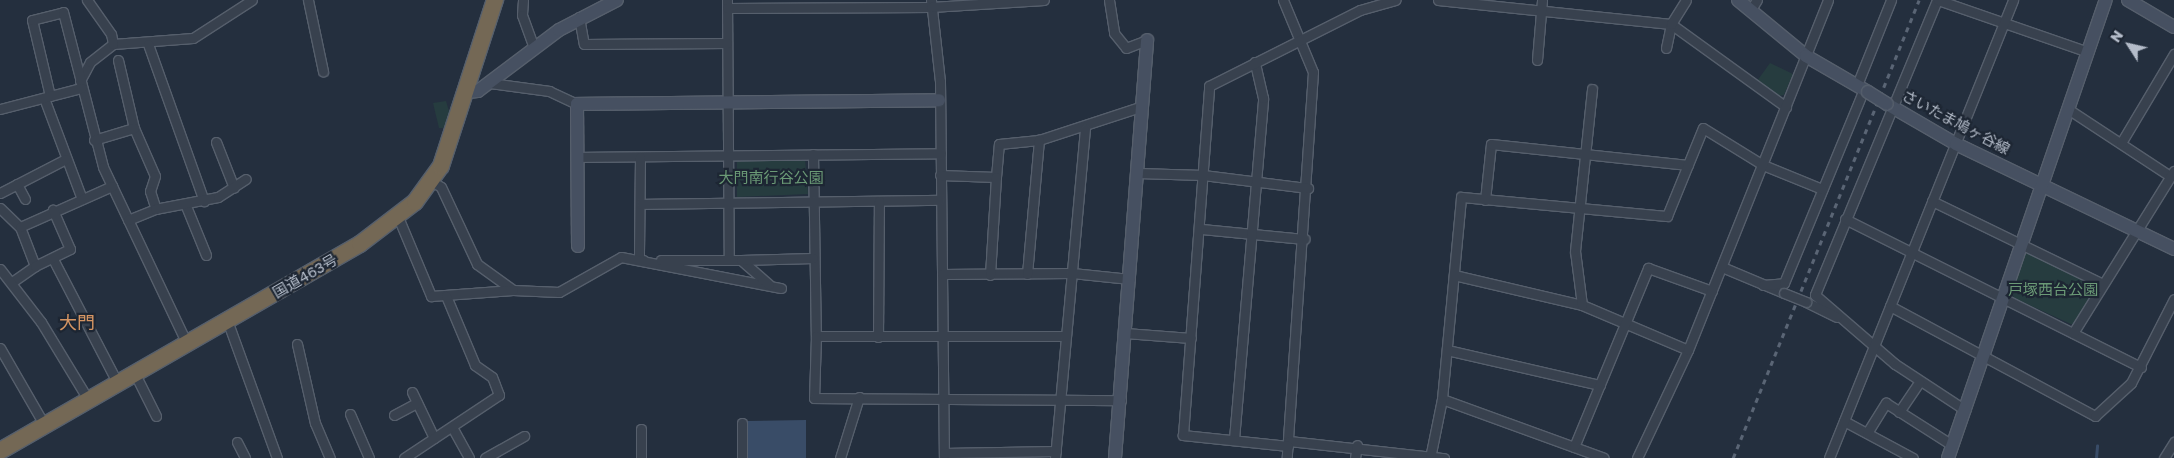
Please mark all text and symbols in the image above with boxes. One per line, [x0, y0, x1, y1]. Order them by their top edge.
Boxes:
north arrow [2104, 20, 2154, 70]
text: N [2106, 27, 2126, 45]
street label: さいたま鳩ヶ谷線 [1899, 86, 2013, 158]
park label: 大門南行谷公園 [719, 169, 823, 187]
street label: 国道463号 [269, 250, 341, 302]
park label: 戸塚西台公園 [2008, 281, 2098, 299]
district label: 大門 [59, 311, 95, 333]

